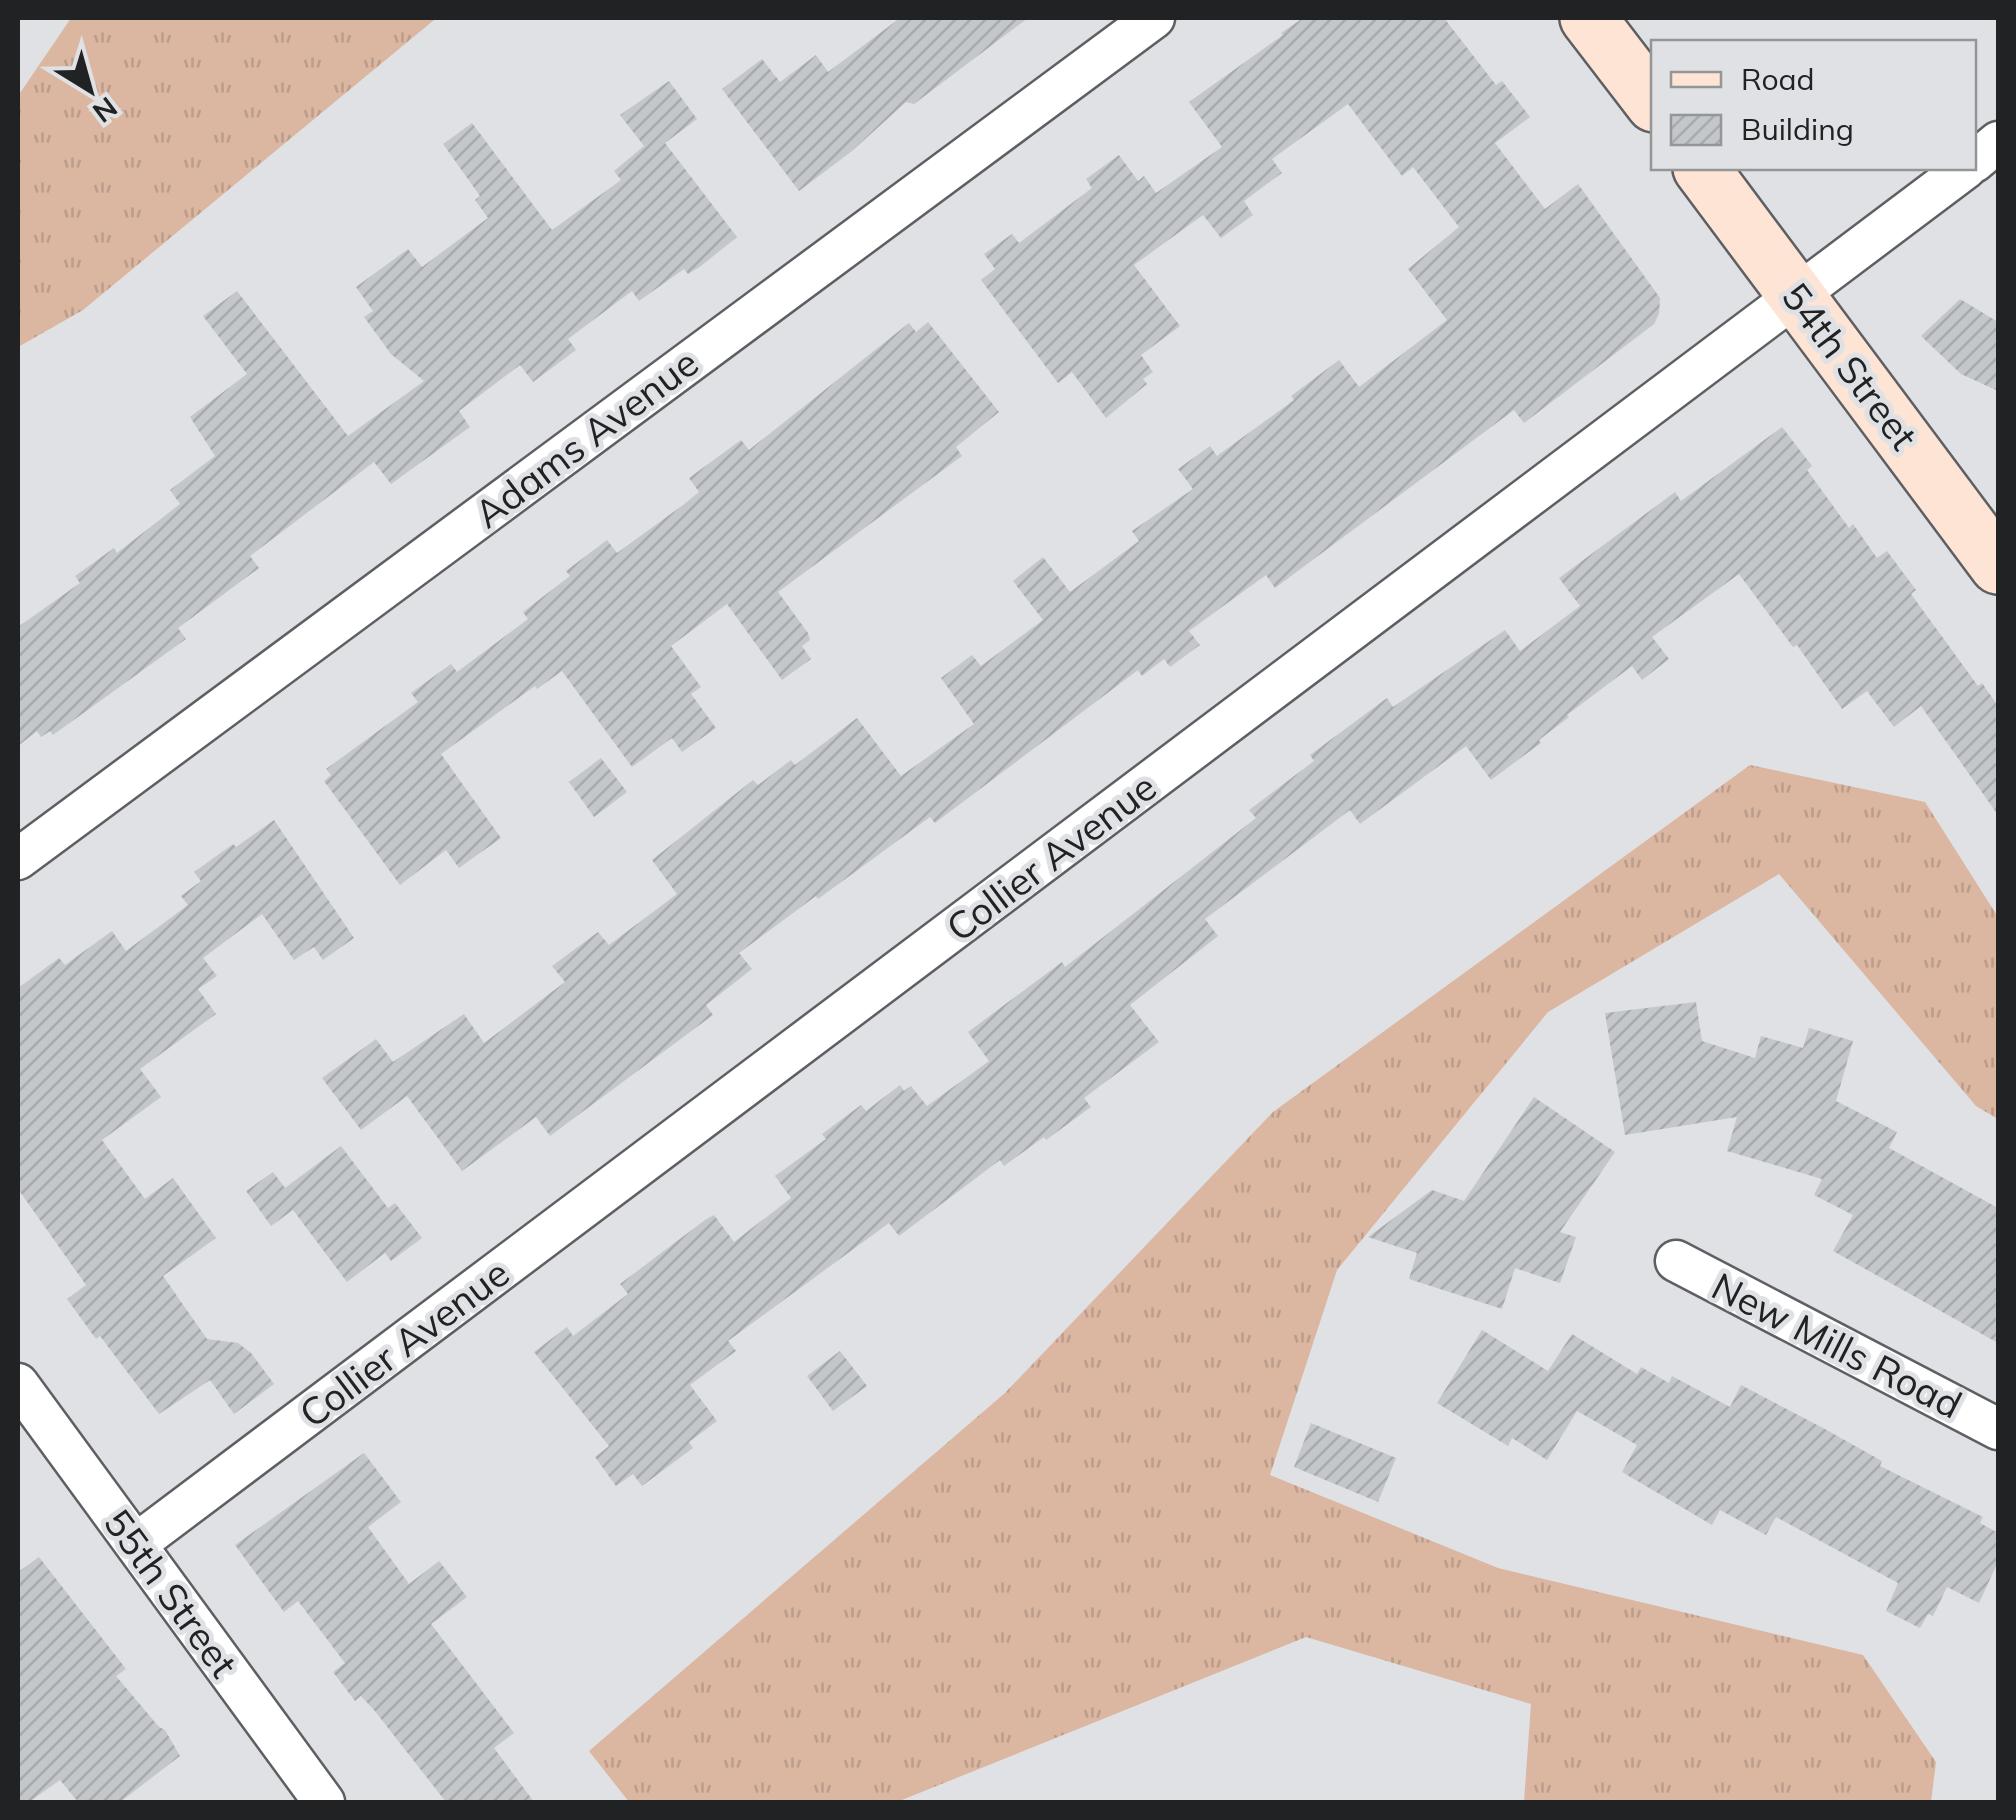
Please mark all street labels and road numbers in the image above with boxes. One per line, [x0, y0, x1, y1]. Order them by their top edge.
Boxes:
street label: 54th Street [1772, 273, 1928, 459]
street label: Adams Avenue [465, 338, 707, 538]
street label: Collier Avenue [937, 763, 1165, 951]
street label: Collier Avenue [290, 1249, 518, 1437]
street label: New Mills Road [1704, 1262, 1970, 1428]
street label: 55th Street [94, 1500, 248, 1686]

